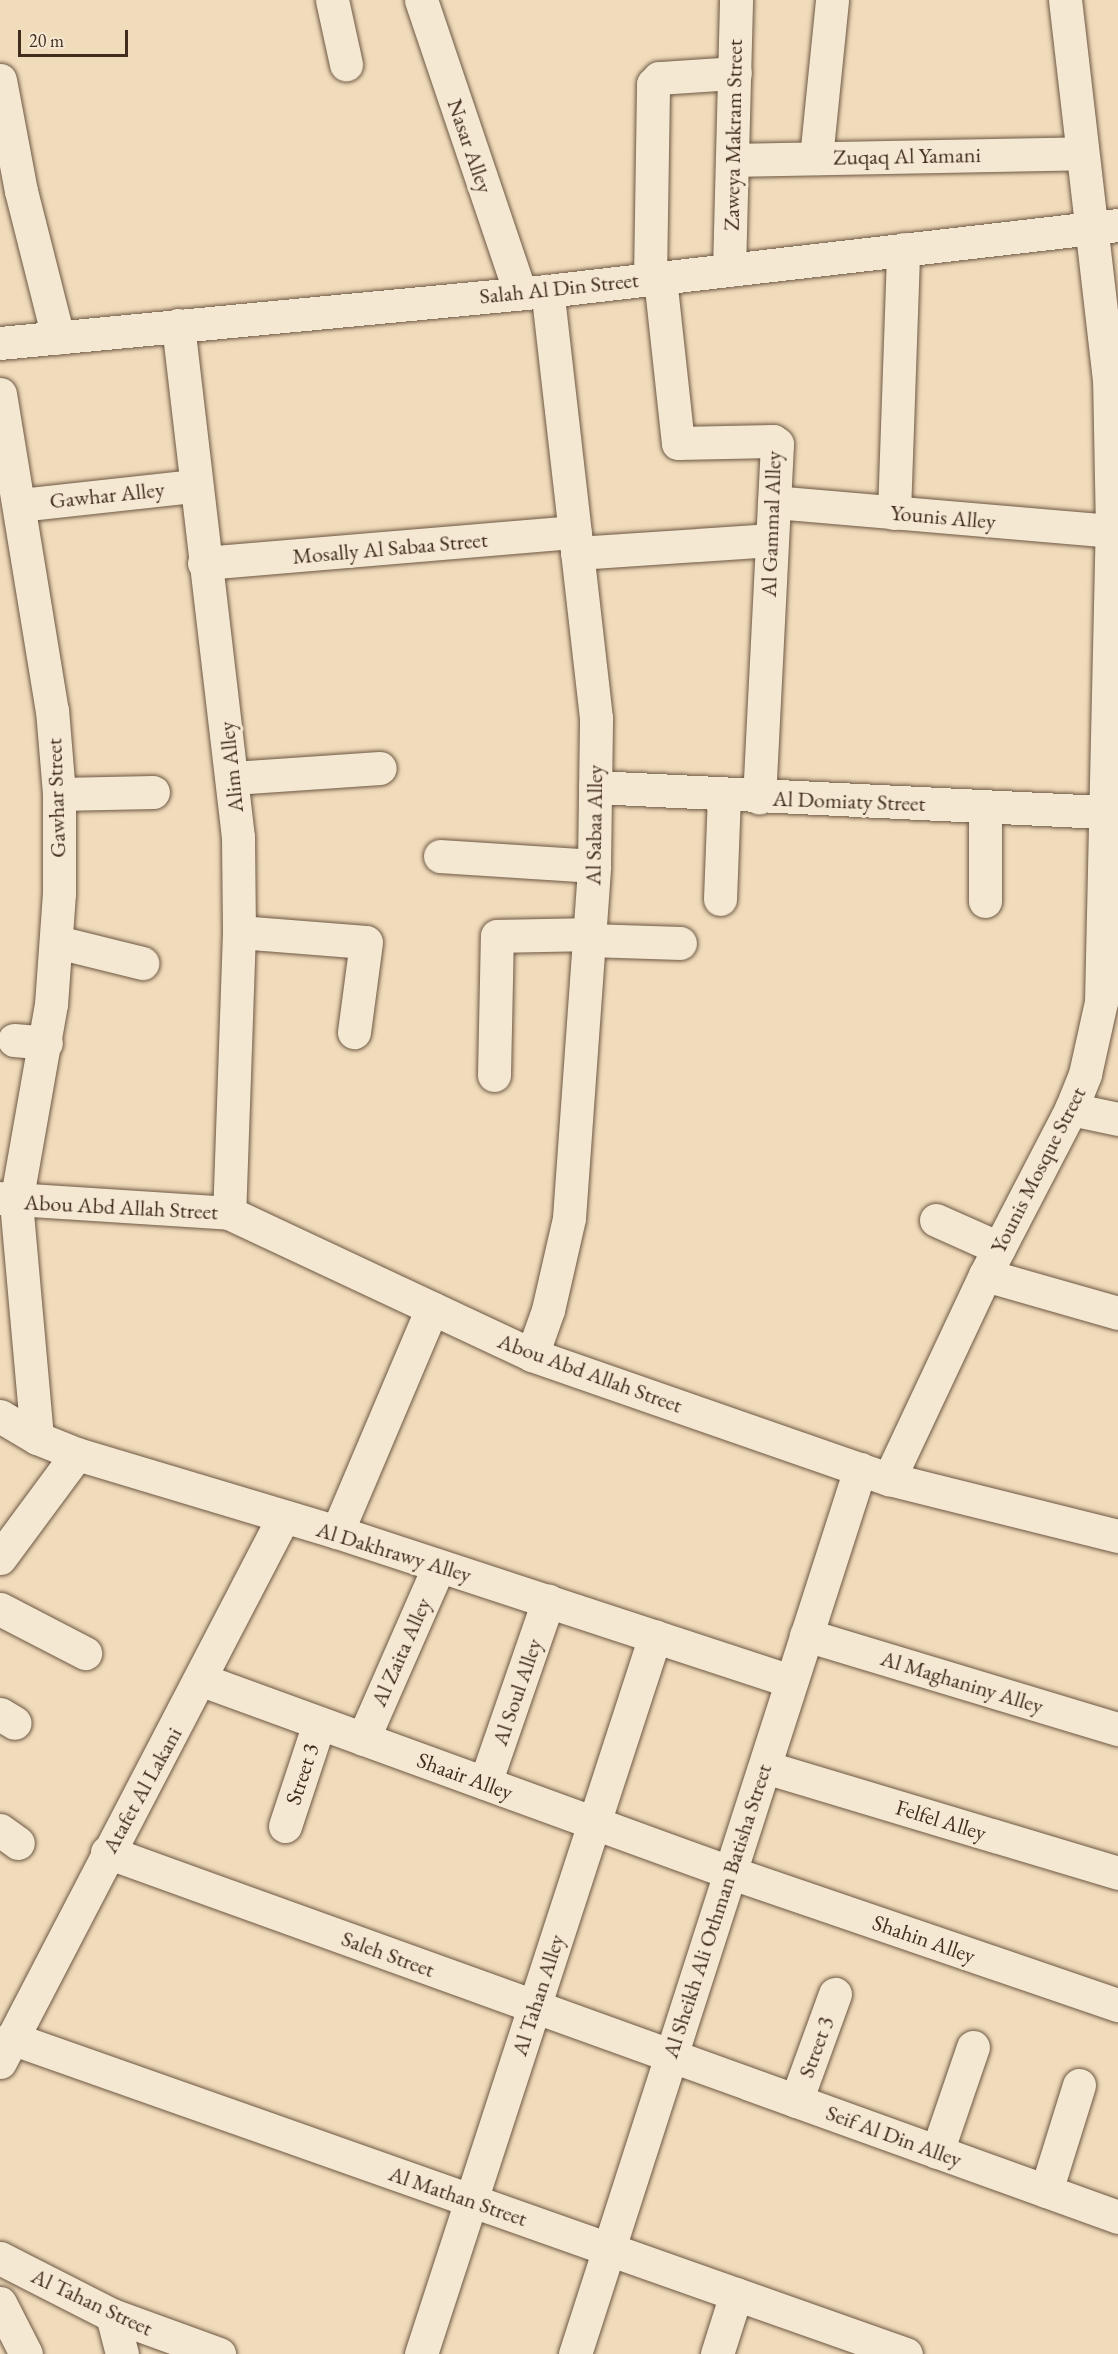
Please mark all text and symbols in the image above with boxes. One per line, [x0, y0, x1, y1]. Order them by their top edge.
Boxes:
scale bar [21, 18, 130, 56]
text: 20 m [29, 29, 64, 52]
street label: Zaweya Makram Street [718, 39, 748, 231]
street label: Nasar Alley [442, 95, 498, 197]
street label: Zuqaq Al Yamani [833, 142, 981, 170]
street label: Salah Al Din Street [478, 267, 640, 309]
street label: Al Gammal Alley [755, 450, 787, 598]
street label: Gawhar Alley [48, 476, 166, 514]
street label: Younis Alley [889, 499, 997, 535]
street label: Mosally Al Sabaa Street [291, 526, 489, 570]
street label: Alim Alley [213, 720, 249, 814]
street label: Gawhar Street [41, 738, 71, 858]
street label: Al Sabaa Alley [580, 764, 608, 886]
street label: Al Domiaty Street [772, 785, 926, 817]
street label: Younis Mosque Street [985, 1082, 1091, 1258]
street label: Abou Abd Allah Street [23, 1189, 219, 1225]
street label: Abou Abd Allah Street [494, 1327, 686, 1419]
street label: Al Dakhrawy Alley [313, 1516, 475, 1588]
street label: Al Zaita Alley [365, 1593, 437, 1711]
street label: Al Soul Alley [486, 1635, 548, 1749]
street label: Al Maghaniny Alley [878, 1645, 1046, 1719]
street label: Atafet Al Lakani [97, 1722, 187, 1858]
street label: Street 3 [280, 1740, 324, 1808]
street label: Shaair Alley [413, 1746, 517, 1806]
street label: Al Sheikh Ali Othman Batisha Street [657, 1761, 777, 2061]
street label: Felfel Alley [893, 1794, 989, 1846]
street label: Shahin Alley [869, 1909, 979, 1969]
street label: Saleh Street [338, 1925, 438, 1983]
street label: Al Tahan Alley [506, 1931, 570, 2059]
street label: Street 3 [793, 2013, 839, 2081]
street label: Seif Al Din Alley [823, 2099, 965, 2173]
street label: Al Mathan Street [385, 2160, 531, 2232]
street label: Al Tahan Street [27, 2262, 157, 2342]

